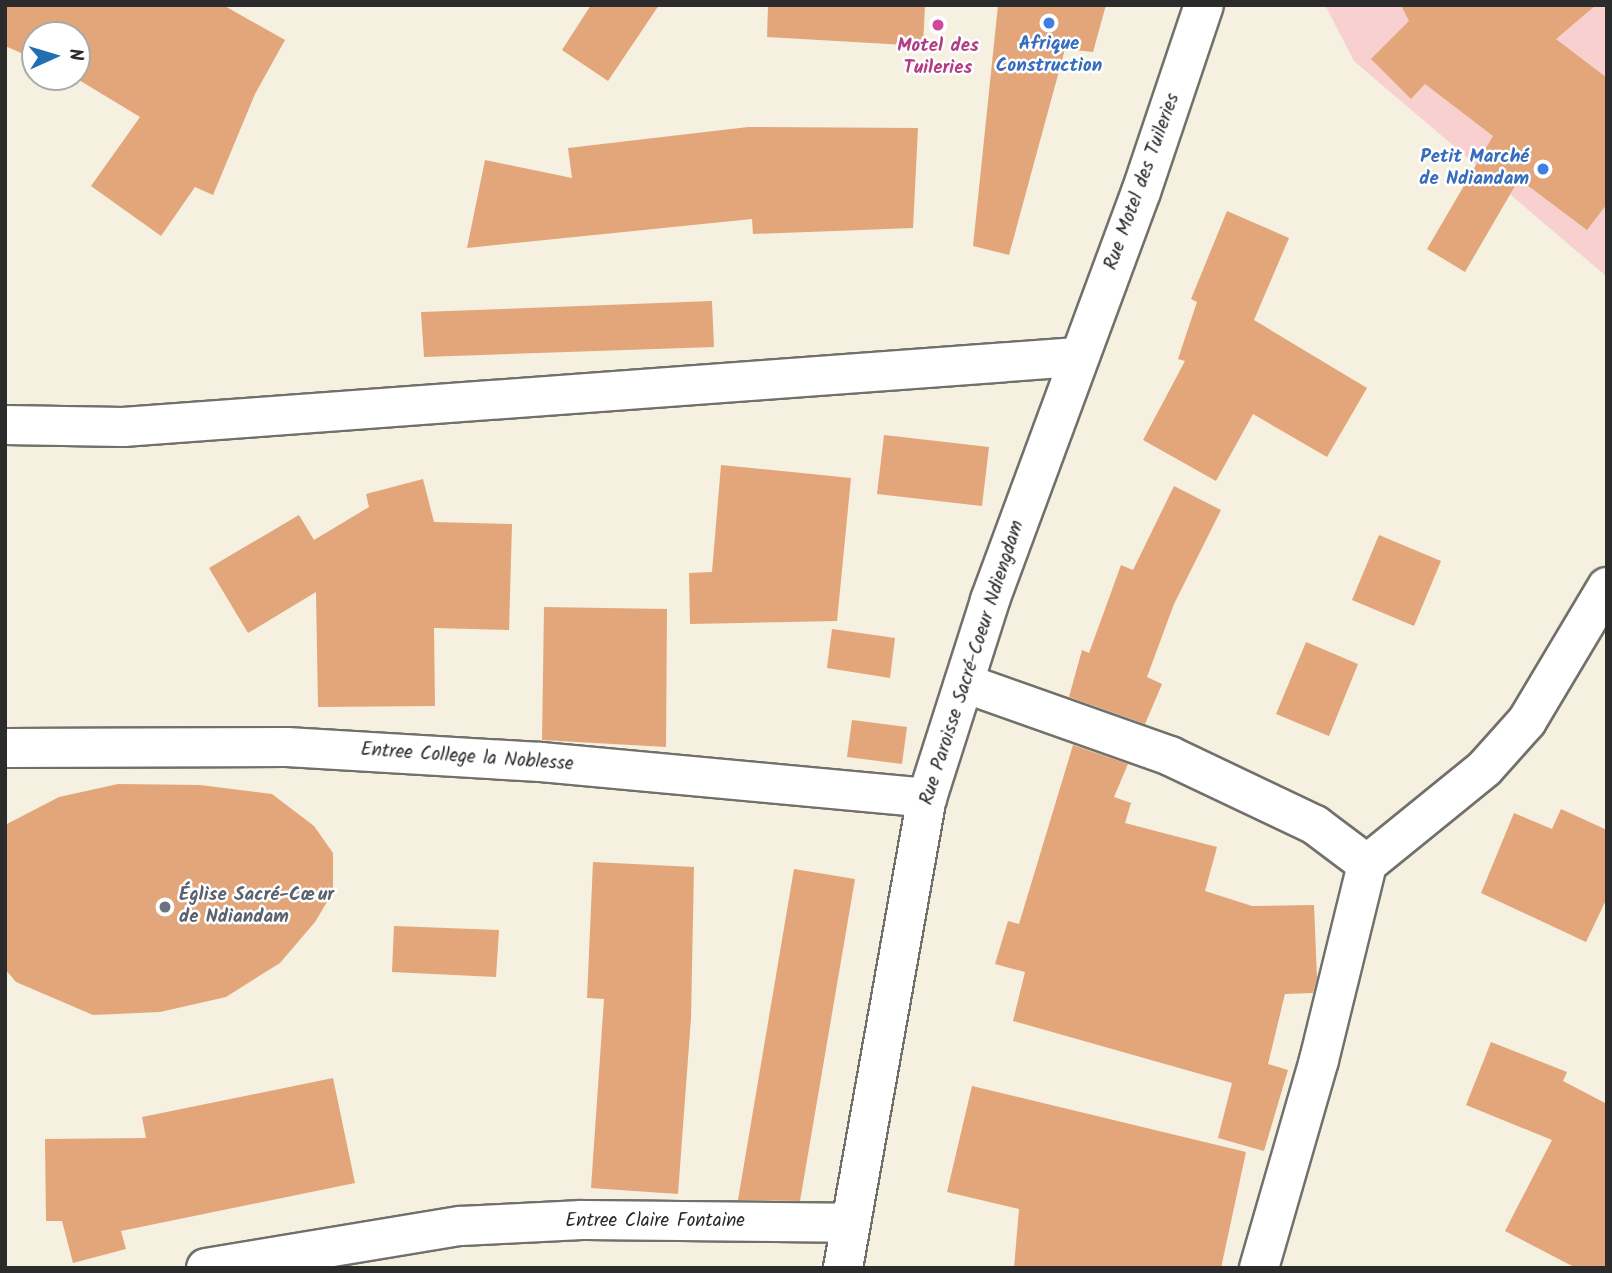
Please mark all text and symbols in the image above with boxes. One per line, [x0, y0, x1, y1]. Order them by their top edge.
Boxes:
marker: Afrique Construction [1041, 15, 1057, 31]
marker: Motel des Tuileries [930, 17, 946, 33]
north arrow [21, 21, 91, 91]
place label: Afrique Construction [996, 34, 1102, 78]
place label: Motel des Tuileries [897, 36, 979, 80]
text: N [60, 48, 90, 62]
street label: Rue Motel des Tuileries [1100, 91, 1186, 273]
place label: Petit Marché de Ndiandam [1419, 147, 1529, 191]
marker: Petit Marché de Ndiandam [1535, 161, 1551, 177]
street label: Rue Paroisse Sacré-Coeur Ndiengdam [916, 518, 1030, 808]
street label: Entree College la Noblesse [360, 739, 574, 777]
place label: Église Sacré-Cœur de Ndiandam [179, 885, 334, 929]
marker: Église Sacré-Cœur de Ndiandam [157, 899, 173, 915]
street label: Entree Claire Fontaine [565, 1211, 745, 1233]

